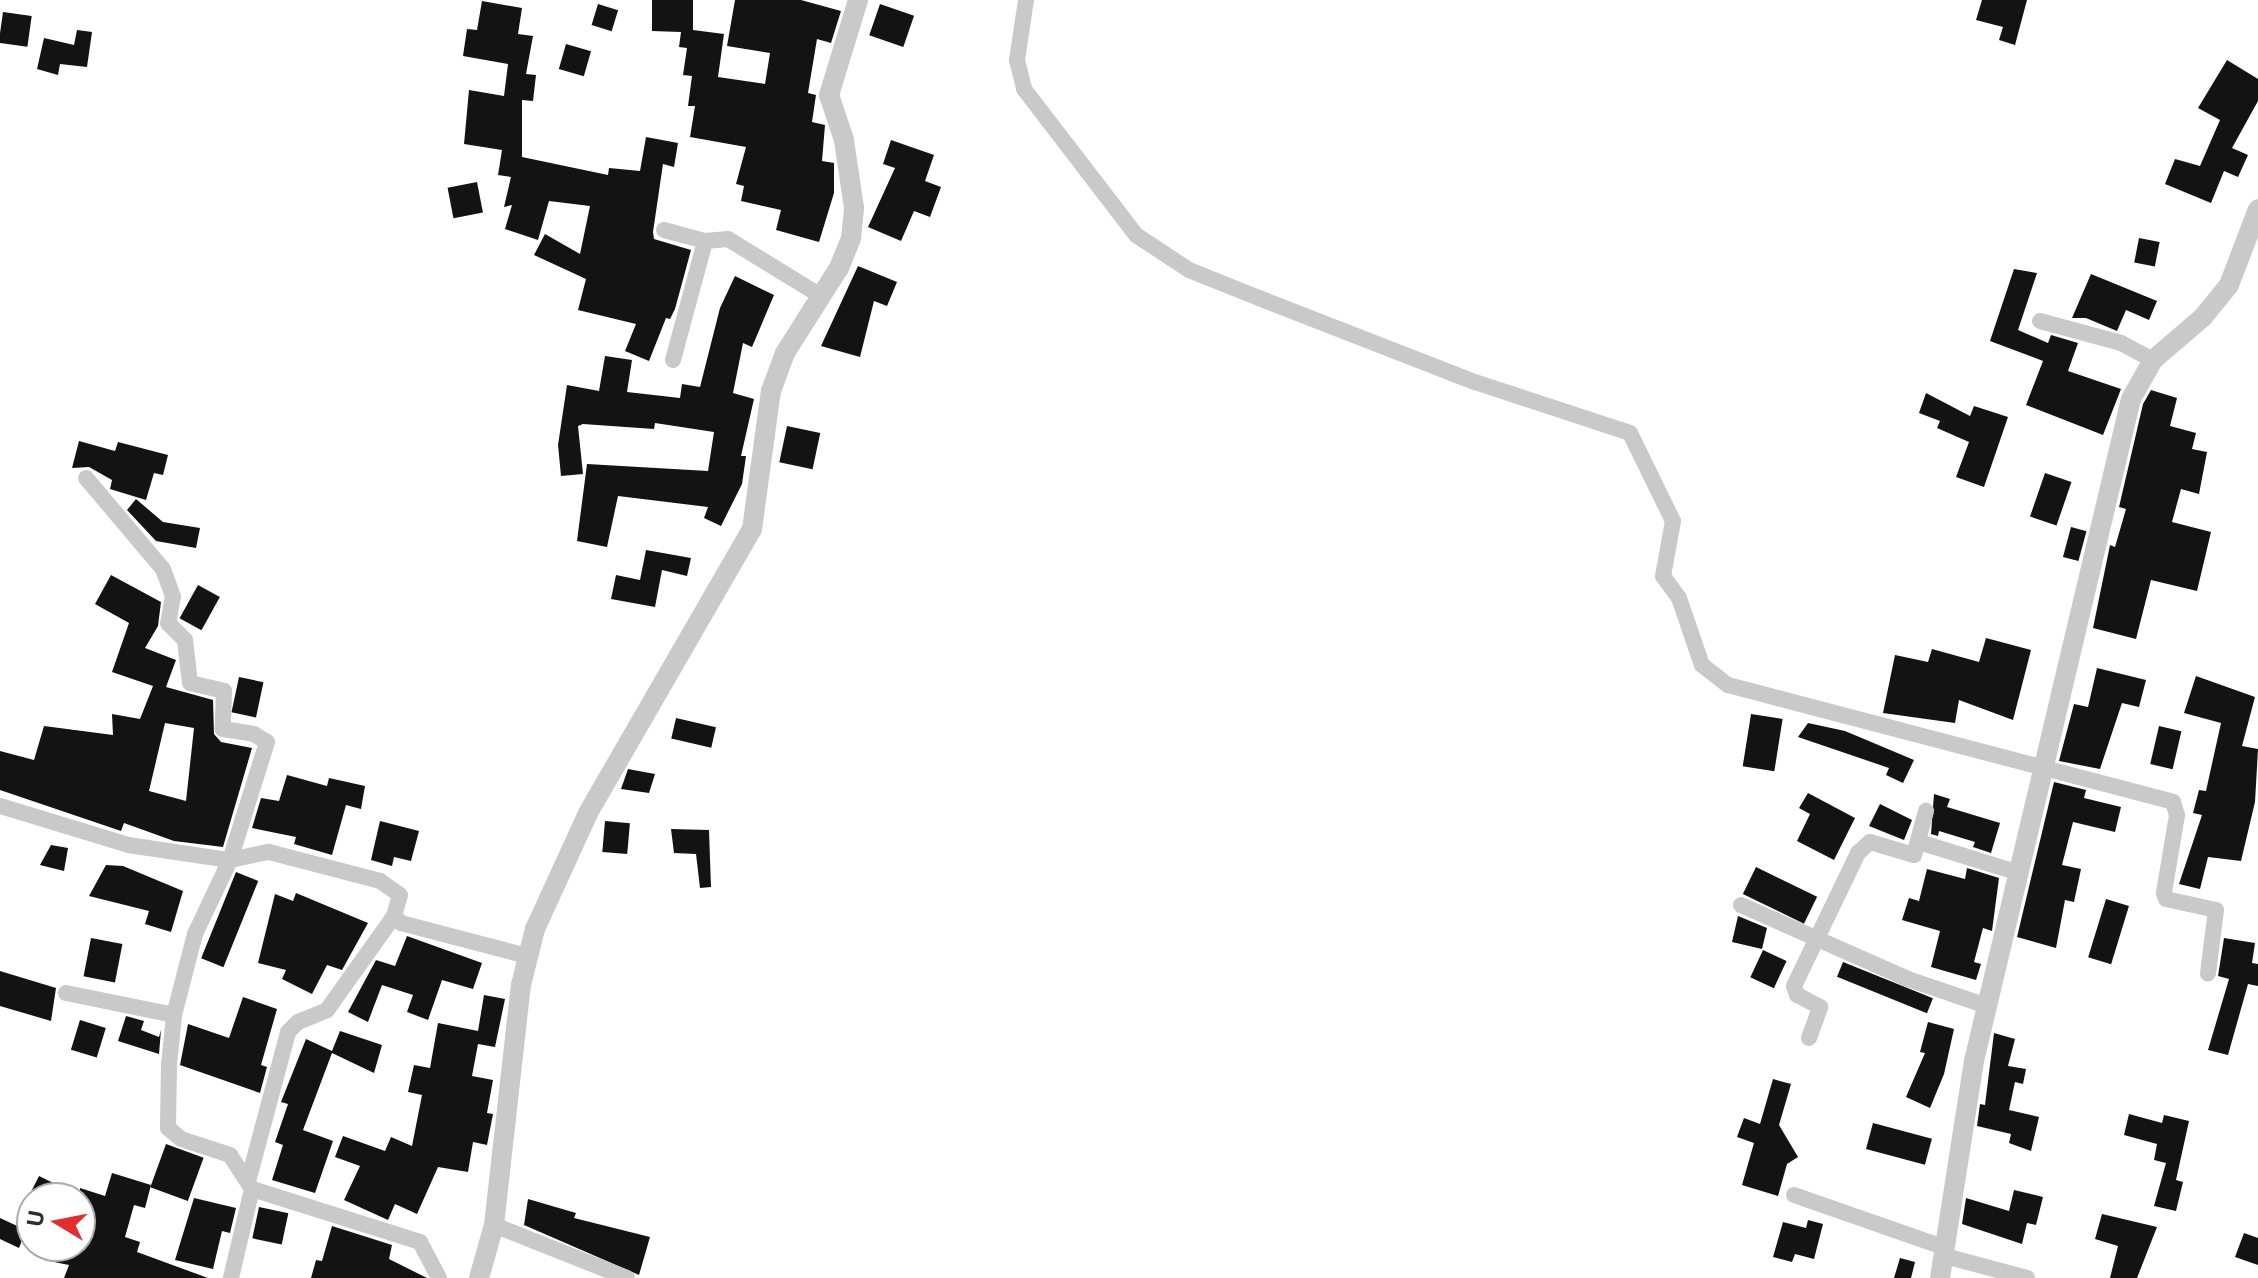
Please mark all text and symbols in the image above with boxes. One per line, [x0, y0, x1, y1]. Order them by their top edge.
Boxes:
north arrow [16, 1182, 96, 1262]
text: U [18, 1207, 51, 1229]

